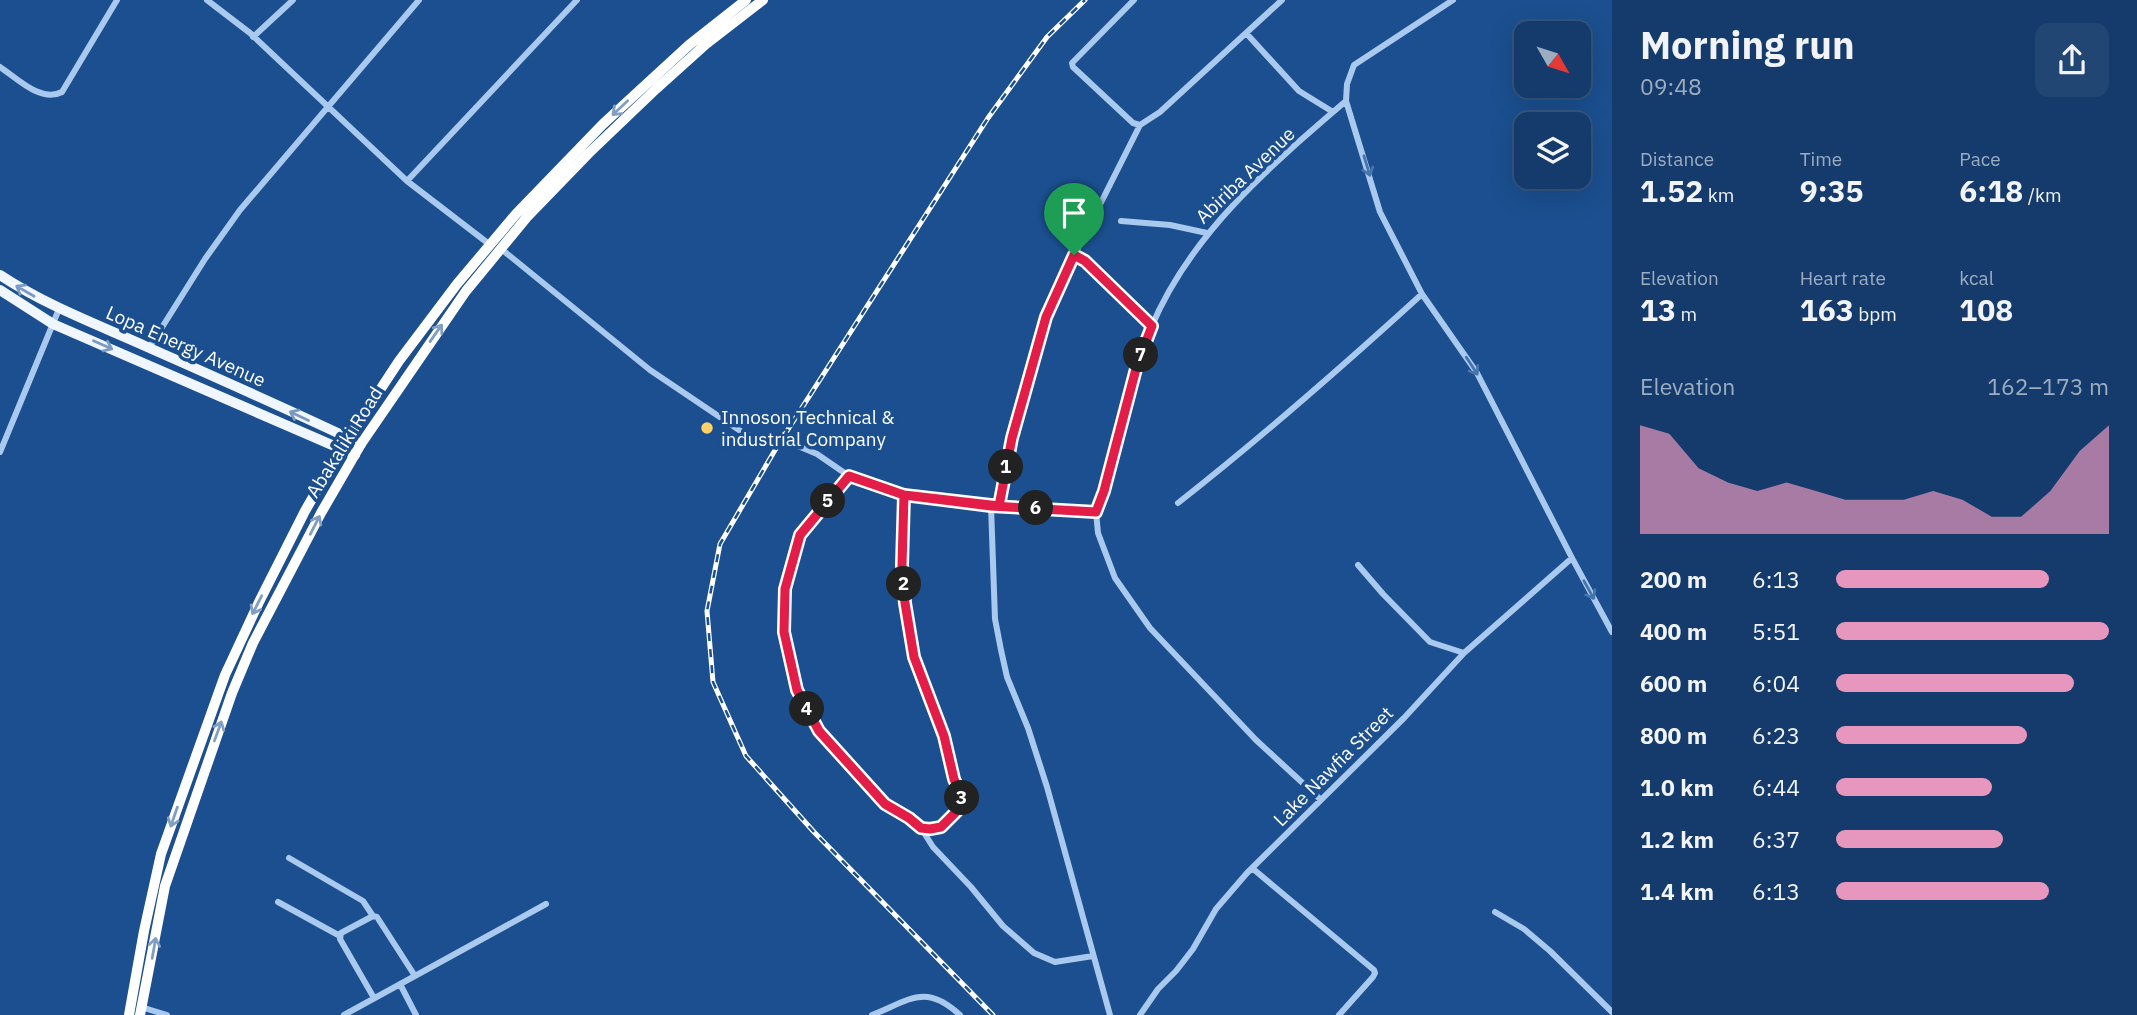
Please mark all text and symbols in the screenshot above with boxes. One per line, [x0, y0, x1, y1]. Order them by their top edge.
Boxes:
text: Morning run [1640, 20, 1855, 69]
north arrow [1514, 21, 1591, 98]
map controls [1514, 21, 1591, 189]
button: share [2035, 23, 2109, 97]
text: 09:48 [1640, 71, 1702, 101]
one-way arrow [612, 100, 629, 117]
button: layers [1514, 112, 1591, 189]
street label: Abiriba Avenue [1190, 122, 1300, 228]
text: Distance [1640, 147, 1714, 171]
text: Time [1800, 147, 1842, 171]
text: Pace [1959, 147, 2001, 171]
one-way arrow [1361, 155, 1374, 177]
text: 1.52 [1640, 171, 1703, 210]
text: 9:35 [1800, 171, 1864, 210]
text: 6:18 [1959, 171, 2023, 210]
pin [1044, 183, 1104, 255]
text: km [1703, 183, 1734, 207]
text: /km [2023, 183, 2062, 207]
icon: arrive [1055, 194, 1093, 232]
text: Elevation [1640, 266, 1719, 290]
text: Heart rate [1800, 266, 1886, 290]
text: kcal [1959, 266, 1994, 290]
one-way arrow [15, 284, 35, 298]
text: 13 [1640, 290, 1676, 329]
text: 163 [1800, 290, 1854, 329]
text: 108 [1959, 290, 2013, 329]
street label: Lopa Energy Avenue [103, 300, 269, 392]
text: m [1676, 302, 1697, 326]
text: bpm [1854, 302, 1897, 326]
one-way arrow [429, 324, 443, 343]
pin: 7 [1124, 338, 1158, 372]
one-way arrow [92, 339, 113, 352]
text: 7 [1135, 342, 1146, 366]
one-way arrow [1465, 356, 1479, 376]
text: Elevation [1640, 371, 1735, 401]
text: 162–173 m [1987, 371, 2109, 401]
street label: Abakaliki Road [300, 382, 388, 502]
place label: Innoson Technical & industrial Company [721, 405, 895, 451]
one-way arrow [288, 409, 310, 422]
marker: Innoson Technical & industrial Company [699, 420, 715, 436]
pin: 1 [988, 449, 1024, 484]
text: 1 [1000, 454, 1011, 478]
pin: 5 [810, 484, 846, 518]
text: 5 [822, 488, 833, 512]
pin: 6 [1018, 490, 1054, 526]
text: 6 [1030, 495, 1041, 519]
one-way arrow [308, 515, 322, 536]
text: 200 m [1640, 564, 1707, 594]
text: 6:13 [1752, 564, 1800, 594]
pin: 2 [886, 566, 922, 602]
text: 2 [898, 571, 909, 595]
one-way arrow [1582, 579, 1596, 599]
one-way arrow [250, 595, 264, 615]
text: 400 m [1640, 616, 1707, 646]
text: 5:51 [1752, 616, 1800, 646]
text: 600 m [1640, 668, 1707, 698]
text: 6:04 [1752, 668, 1800, 698]
pin: 4 [790, 692, 824, 726]
text: 4 [801, 696, 812, 720]
street label: Lake Nawfia Street [1268, 701, 1398, 831]
one-way arrow [213, 720, 226, 742]
text: 800 m [1640, 720, 1707, 750]
text: 6:23 [1752, 720, 1800, 750]
text: 1.0 km [1640, 772, 1714, 802]
text: 6:44 [1752, 772, 1800, 802]
pin: 3 [944, 780, 979, 816]
text: 3 [956, 785, 967, 809]
one-way arrow [167, 805, 179, 827]
text: 1.2 km [1640, 824, 1714, 854]
text: 6:37 [1752, 824, 1800, 854]
text: 1.4 km [1640, 876, 1714, 906]
text: 6:13 [1752, 876, 1800, 906]
one-way arrow [148, 937, 161, 960]

